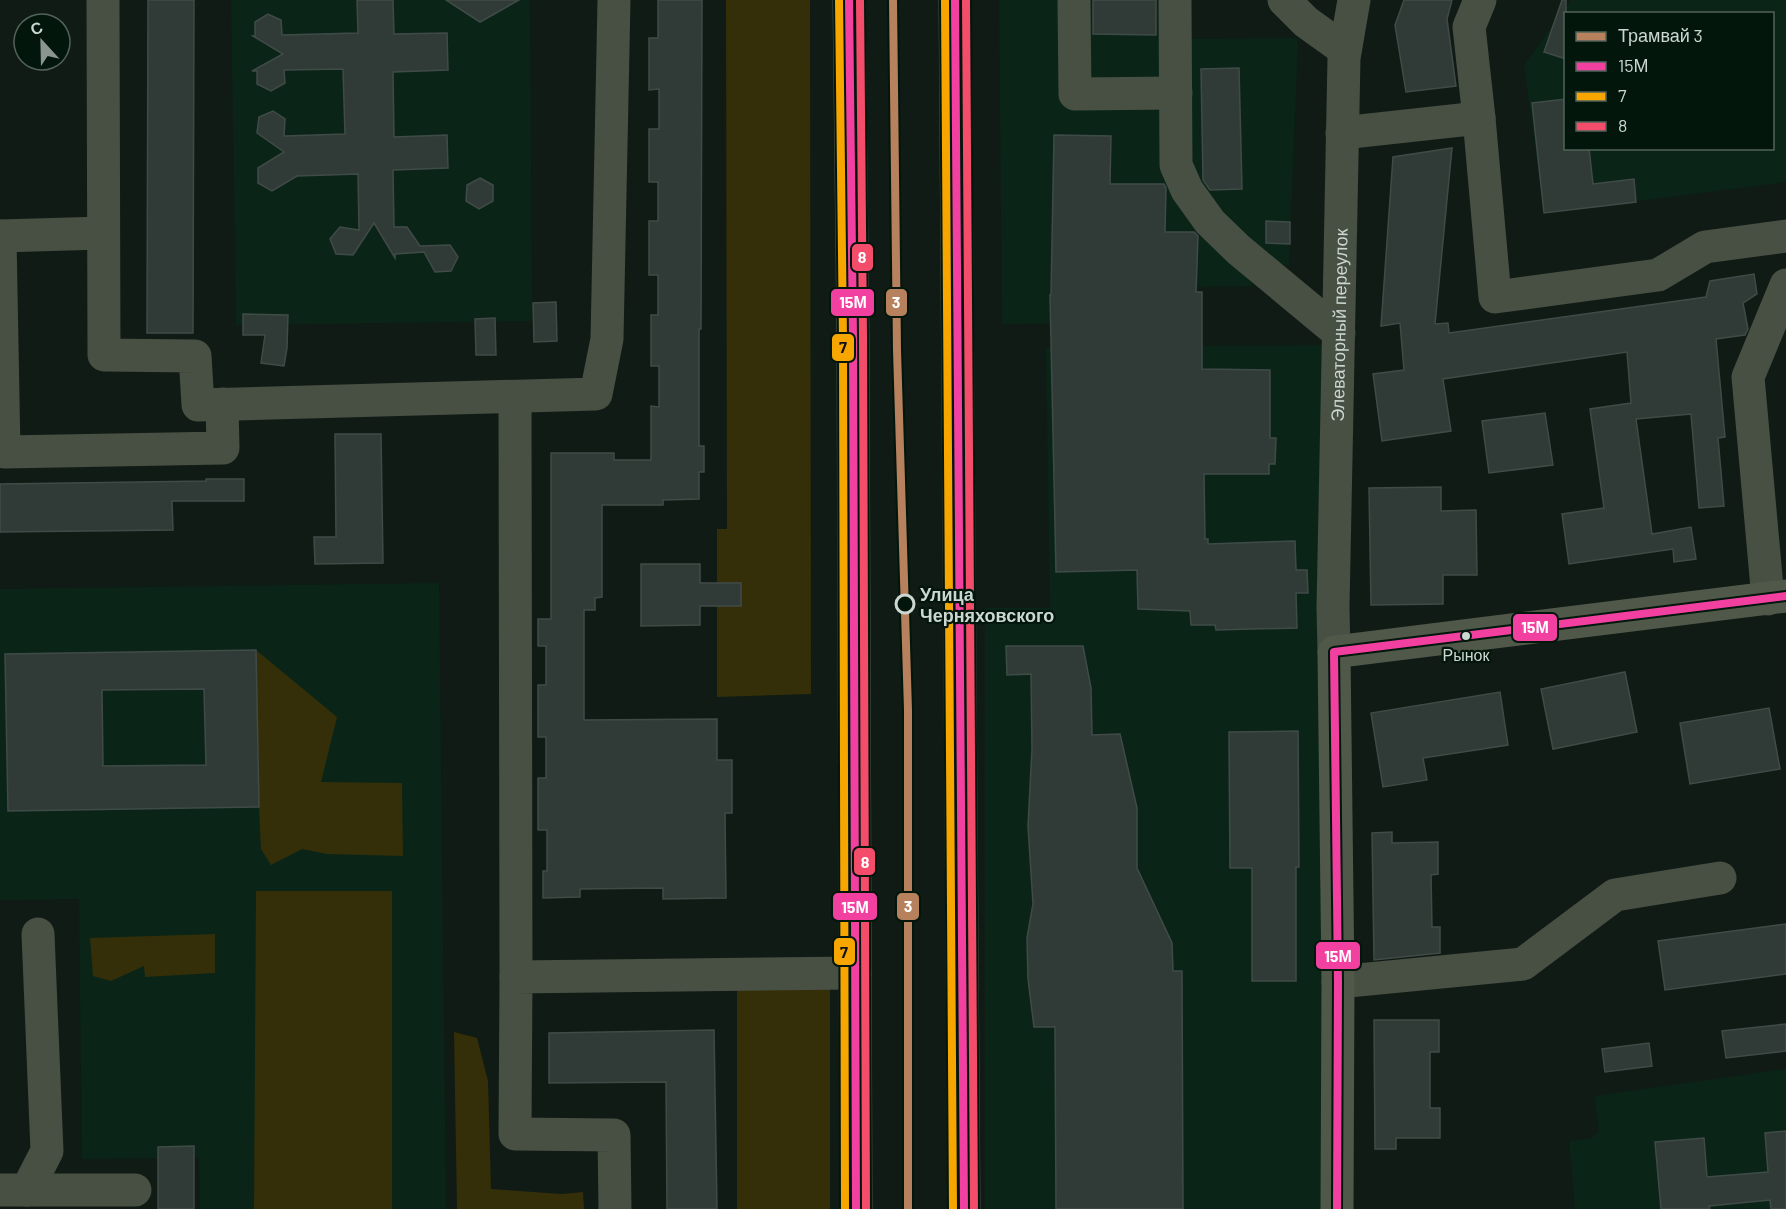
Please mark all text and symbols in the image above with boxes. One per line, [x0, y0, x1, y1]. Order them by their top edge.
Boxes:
north arrow [12, 12, 72, 72]
legend [1564, 12, 1774, 150]
text: С [27, 16, 46, 39]
text: Трамвай 3 [1618, 24, 1703, 46]
text: 15М [1618, 54, 1649, 76]
text: 7 [1618, 84, 1627, 106]
text: 8 [1618, 114, 1627, 136]
street label: Элеваторный переулок [1326, 228, 1352, 422]
line badge: 8 [851, 243, 874, 272]
text: 8 [858, 247, 867, 266]
line badge: 15М [830, 288, 875, 317]
line badge: 3 [885, 288, 908, 317]
text: 15М [839, 292, 867, 311]
text: 3 [892, 292, 900, 311]
line badge: 7 [831, 333, 855, 362]
text: 7 [839, 337, 847, 356]
place label: Улица Черняховского [920, 583, 1054, 626]
marker: Улица Черняховского [895, 594, 915, 614]
line badge: 15М [1512, 613, 1558, 642]
text: 15М [1521, 617, 1549, 636]
marker: Рынок [1460, 630, 1472, 642]
place label: Рынок [1443, 645, 1490, 664]
line badge: 8 [853, 847, 876, 876]
text: 8 [861, 852, 870, 871]
line badge: 15М [832, 892, 878, 921]
line badge: 3 [896, 892, 920, 921]
text: 3 [904, 896, 912, 915]
text: 15М [841, 897, 869, 916]
line badge: 7 [833, 937, 856, 966]
line badge: 15М [1315, 941, 1361, 970]
text: 7 [840, 942, 848, 961]
text: 15М [1324, 946, 1352, 965]

